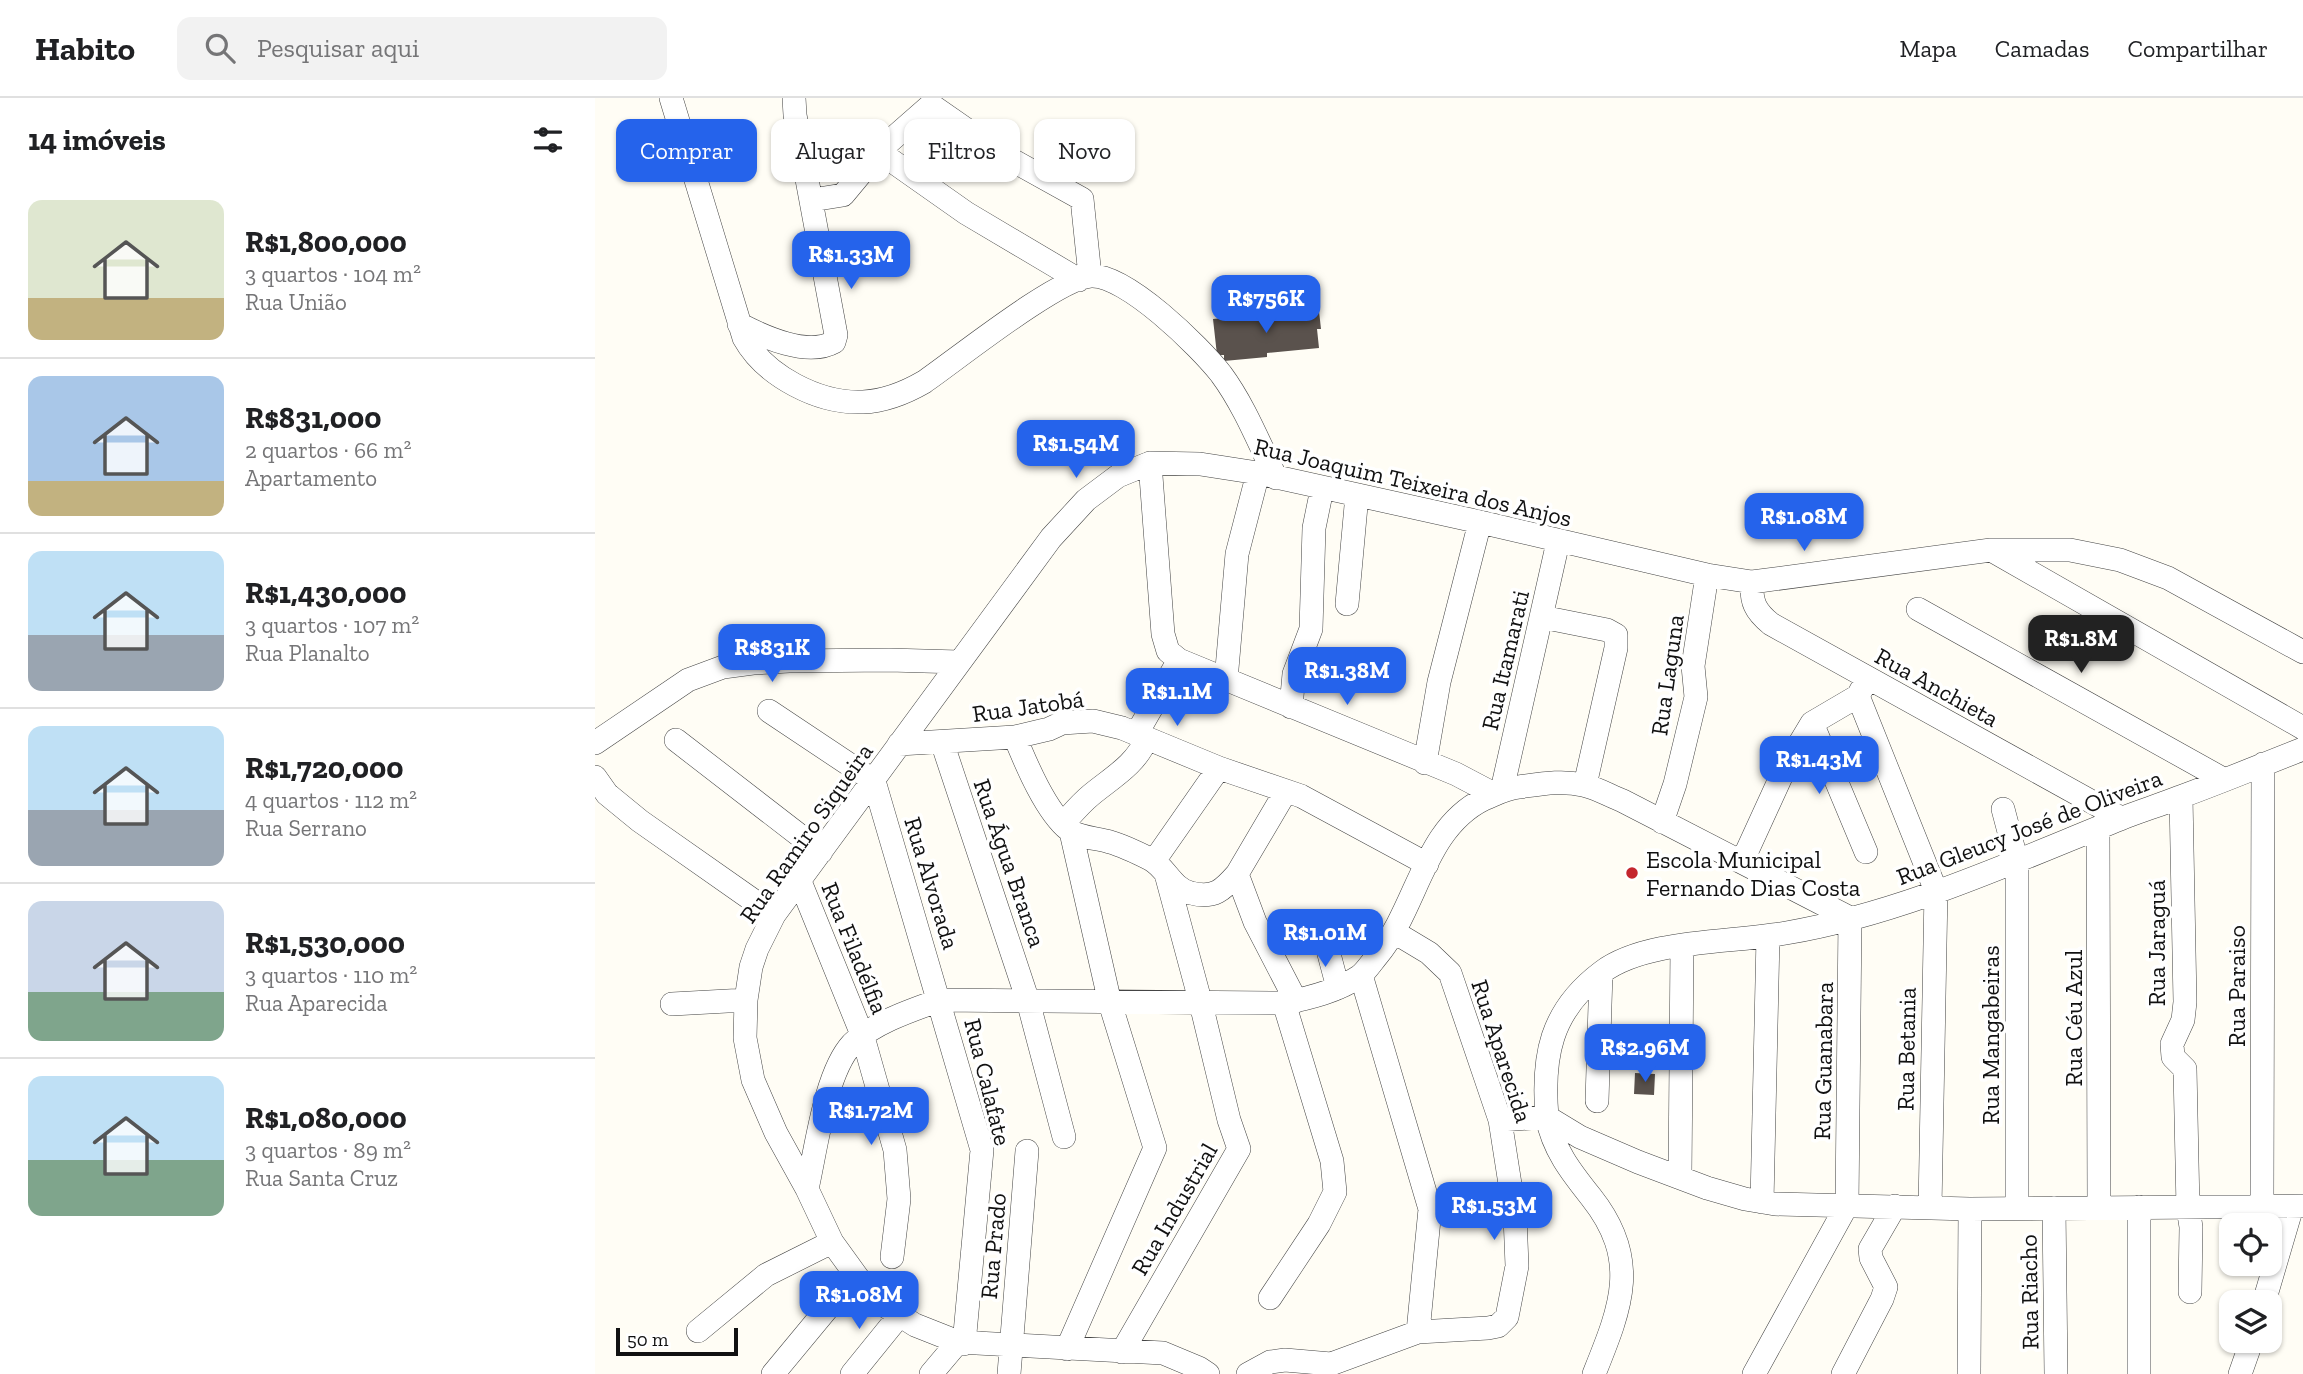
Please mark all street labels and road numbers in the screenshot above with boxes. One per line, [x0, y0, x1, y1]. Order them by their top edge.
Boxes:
street label: Rua Joaquim Teixeira dos Anjos [1251, 431, 1575, 533]
street label: Rua Itamarati [1475, 587, 1535, 733]
street label: Rua Laguna [1644, 612, 1690, 737]
street label: Rua Anchieta [1870, 641, 2004, 733]
street label: Rua Jatobá [970, 684, 1086, 728]
street label: Rua Ramiro Siqueira [733, 737, 879, 928]
street label: Rua Gleucy José de Oliveira [1892, 763, 2166, 891]
street label: Rua Água Branca [968, 775, 1053, 951]
street label: Rua Alvorada [898, 813, 966, 953]
street label: Rua Filadélfia [815, 878, 895, 1018]
street label: Rua Jaraguá [2142, 879, 2171, 1006]
street label: Rua Paraiso [2222, 925, 2251, 1047]
street label: Rua Mangabeiras [1976, 945, 2005, 1125]
street label: Rua Céu Azul [2059, 950, 2088, 1086]
street label: Rua Aparecida [1465, 976, 1539, 1127]
street label: Rua Guanabara [1807, 981, 1839, 1140]
street label: Rua Betania [1890, 987, 1922, 1111]
street label: Rua Calafate [958, 1016, 1018, 1148]
street label: Rua Industrial [1125, 1138, 1223, 1280]
street label: Rua Prado [974, 1192, 1012, 1300]
street label: Rua Riacho [2013, 1234, 2045, 1350]

